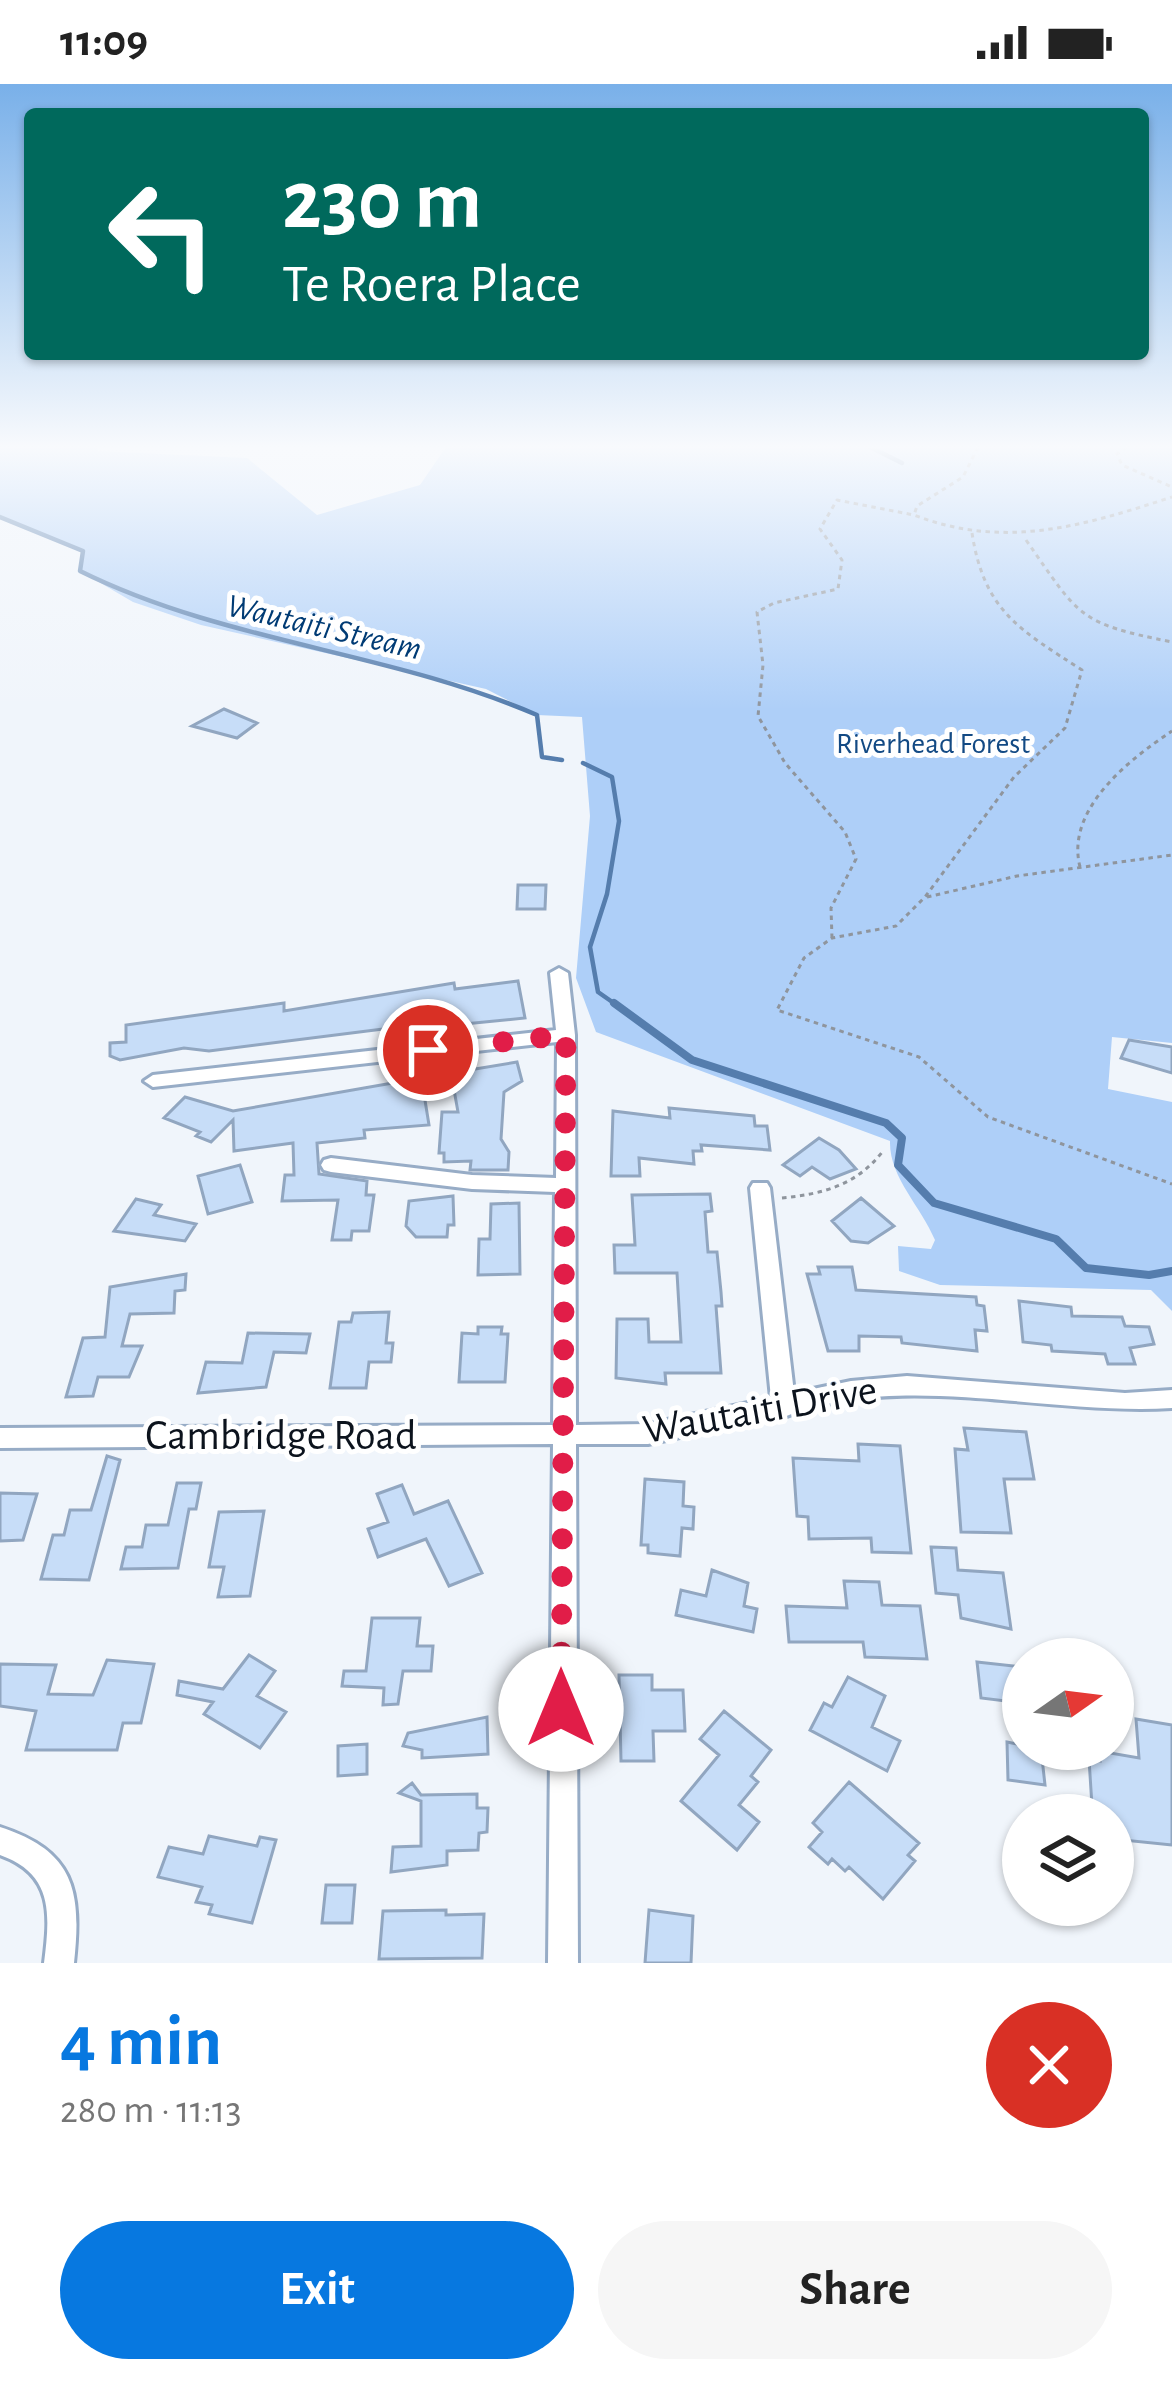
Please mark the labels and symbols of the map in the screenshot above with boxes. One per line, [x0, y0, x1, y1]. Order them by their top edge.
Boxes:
water label: Wautaiti Stream [224, 590, 424, 666]
park label: Riverhead Forest [836, 729, 1030, 759]
pin [377, 999, 479, 1101]
street label: Wautaiti Drive [640, 1369, 880, 1451]
street label: Cambridge Road [145, 1415, 417, 1457]
north arrow [1002, 1638, 1134, 1770]
position arrow [498, 1646, 624, 1772]

